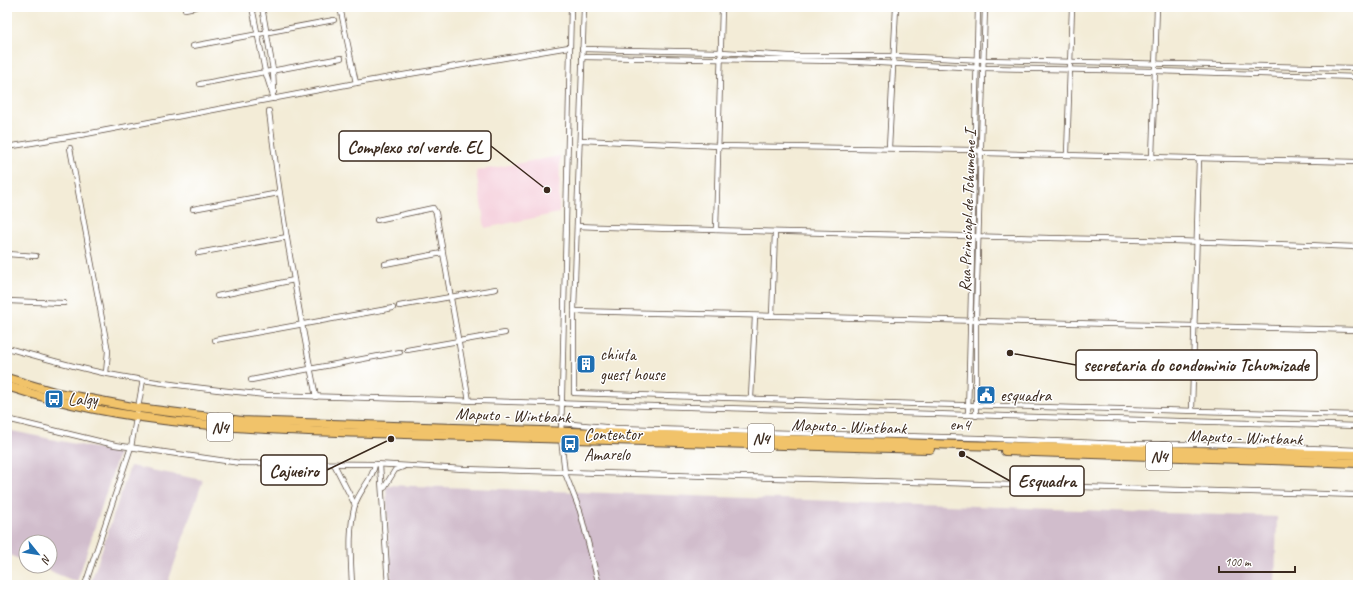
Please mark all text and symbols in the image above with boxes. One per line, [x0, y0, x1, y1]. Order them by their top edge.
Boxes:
street label: Rua Princiapl de Tchumene I [954, 125, 981, 292]
callout: Complexo sol verde. EL [339, 131, 491, 161]
text: Complexo sol verde. EL [347, 136, 484, 158]
place label: chiuta guest house [600, 344, 666, 385]
callout: secretaria do condominio Tchumizade [1076, 350, 1317, 380]
building icon: chiuta guest house [575, 353, 597, 375]
text: secretaria do condominio Tchumizade [1083, 354, 1311, 376]
public building icon: esquadra [975, 384, 997, 406]
place label: esquadra [1000, 385, 1053, 406]
bus stop icon: Lalgy [43, 388, 65, 410]
place label: Lalgy [68, 389, 99, 410]
street label: Maputo - Wintbank [455, 403, 573, 428]
road number: N4 [207, 413, 233, 441]
street label: Maputo - Wintbank [791, 414, 909, 439]
street label: en4 [949, 414, 973, 435]
place label: Contentor Amarelo [584, 424, 644, 465]
road number: N4 [748, 424, 774, 452]
street label: Maputo - Wintbank [1187, 425, 1305, 450]
bus stop icon: Contentor Amarelo [559, 433, 581, 455]
road number: N4 [1146, 442, 1172, 470]
callout: Cajueiro [261, 455, 327, 485]
text: Cajueiro [269, 460, 320, 482]
callout: Esquadra [1010, 466, 1084, 496]
text: Esquadra [1018, 470, 1077, 492]
north arrow [18, 534, 58, 574]
scale bar [1219, 548, 1295, 574]
text: N [38, 553, 54, 567]
text: 100 m [1225, 554, 1252, 570]

